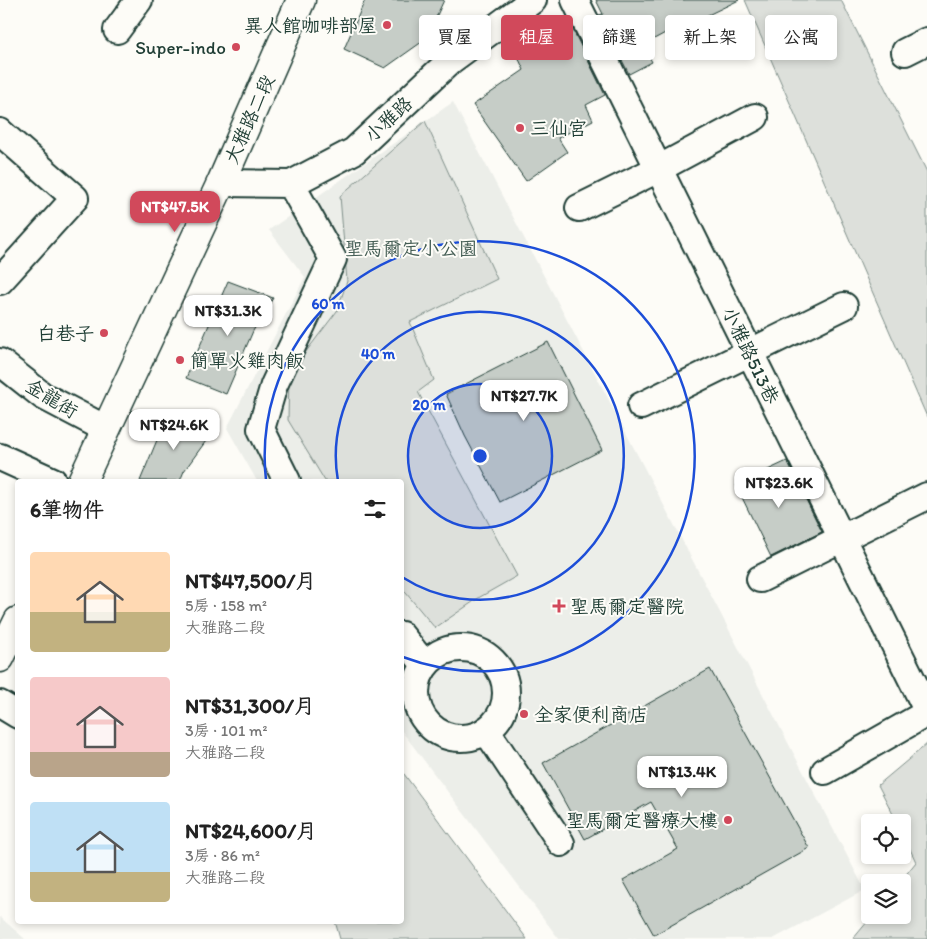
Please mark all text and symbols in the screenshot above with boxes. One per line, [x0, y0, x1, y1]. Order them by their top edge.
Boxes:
place label: 異人館咖啡部屋 [244, 14, 377, 37]
chip: 買屋 [419, 15, 491, 60]
chip: 租屋 [501, 15, 573, 60]
chip: 篩選 [583, 15, 655, 60]
chip: 新上架 [665, 15, 755, 60]
chip: 公寓 [765, 15, 837, 60]
marker: 異人館咖啡部屋 [381, 19, 393, 31]
place label: Super-indo [135, 36, 226, 59]
marker: Super-indo [230, 41, 242, 53]
street label: 大雅路二段 [220, 71, 279, 167]
street label: 小雅路 [360, 92, 417, 147]
place label: 三仙宮 [530, 117, 587, 140]
marker: 三仙宮 [514, 122, 526, 134]
pin: NT$47.5K [123, 190, 227, 233]
text: NT$47.5K [141, 197, 209, 216]
park label: 聖馬爾定小公園 [344, 237, 478, 260]
pin: NT$31.3K [176, 294, 280, 337]
text: 60 m [311, 295, 345, 313]
text: NT$31.3K [195, 301, 261, 320]
street label: 小雅路513巷 [717, 303, 784, 408]
place label: 白巷子 [37, 322, 94, 345]
marker: 白巷子 [98, 327, 110, 339]
text: 40 m [361, 345, 396, 363]
place label: 簡單火雞肉飯 [190, 349, 304, 372]
marker: 簡單火雞肉飯 [174, 354, 186, 366]
street label: 金龍街 [21, 374, 82, 423]
pin: NT$27.7K [472, 380, 576, 422]
text: NT$27.7K [491, 386, 557, 405]
text: 20 m [412, 396, 446, 414]
pin: NT$24.6K [122, 408, 226, 451]
text: NT$24.6K [140, 415, 208, 434]
centre of rings [471, 447, 489, 465]
pin: NT$23.6K [727, 466, 831, 509]
text: NT$23.6K [745, 473, 813, 492]
icon: filters [361, 495, 389, 523]
text: 6筆物件 [30, 497, 104, 522]
text: NT$47,500/月 [185, 568, 316, 593]
icon: home [70, 572, 130, 632]
place label: 聖馬爾定醫院 [570, 595, 684, 618]
text: 5房 · 158 m² [185, 596, 267, 615]
marker: 聖馬爾定醫院 [552, 599, 566, 613]
text: 大雅路二段 [185, 618, 265, 637]
text: NT$31,300/月 [185, 693, 315, 718]
icon: home [70, 697, 130, 757]
place label: 全家便利商店 [534, 703, 648, 726]
marker: 全家便利商店 [518, 708, 530, 720]
text: 3房 · 101 m² [185, 721, 268, 740]
text: 大雅路二段 [185, 743, 265, 762]
pin: NT$13.4K [630, 756, 734, 798]
text: NT$13.4K [648, 762, 716, 781]
place label: 聖馬爾定醫療大樓 [566, 809, 718, 832]
marker: 聖馬爾定醫療大樓 [722, 814, 734, 826]
map controls [861, 814, 911, 924]
button: locate [861, 814, 911, 864]
text: NT$24,600/月 [185, 818, 317, 843]
icon: home [70, 822, 130, 882]
text: 3房 · 86 m² [185, 846, 260, 865]
text: 大雅路二段 [185, 868, 265, 887]
button: layers [861, 874, 911, 924]

